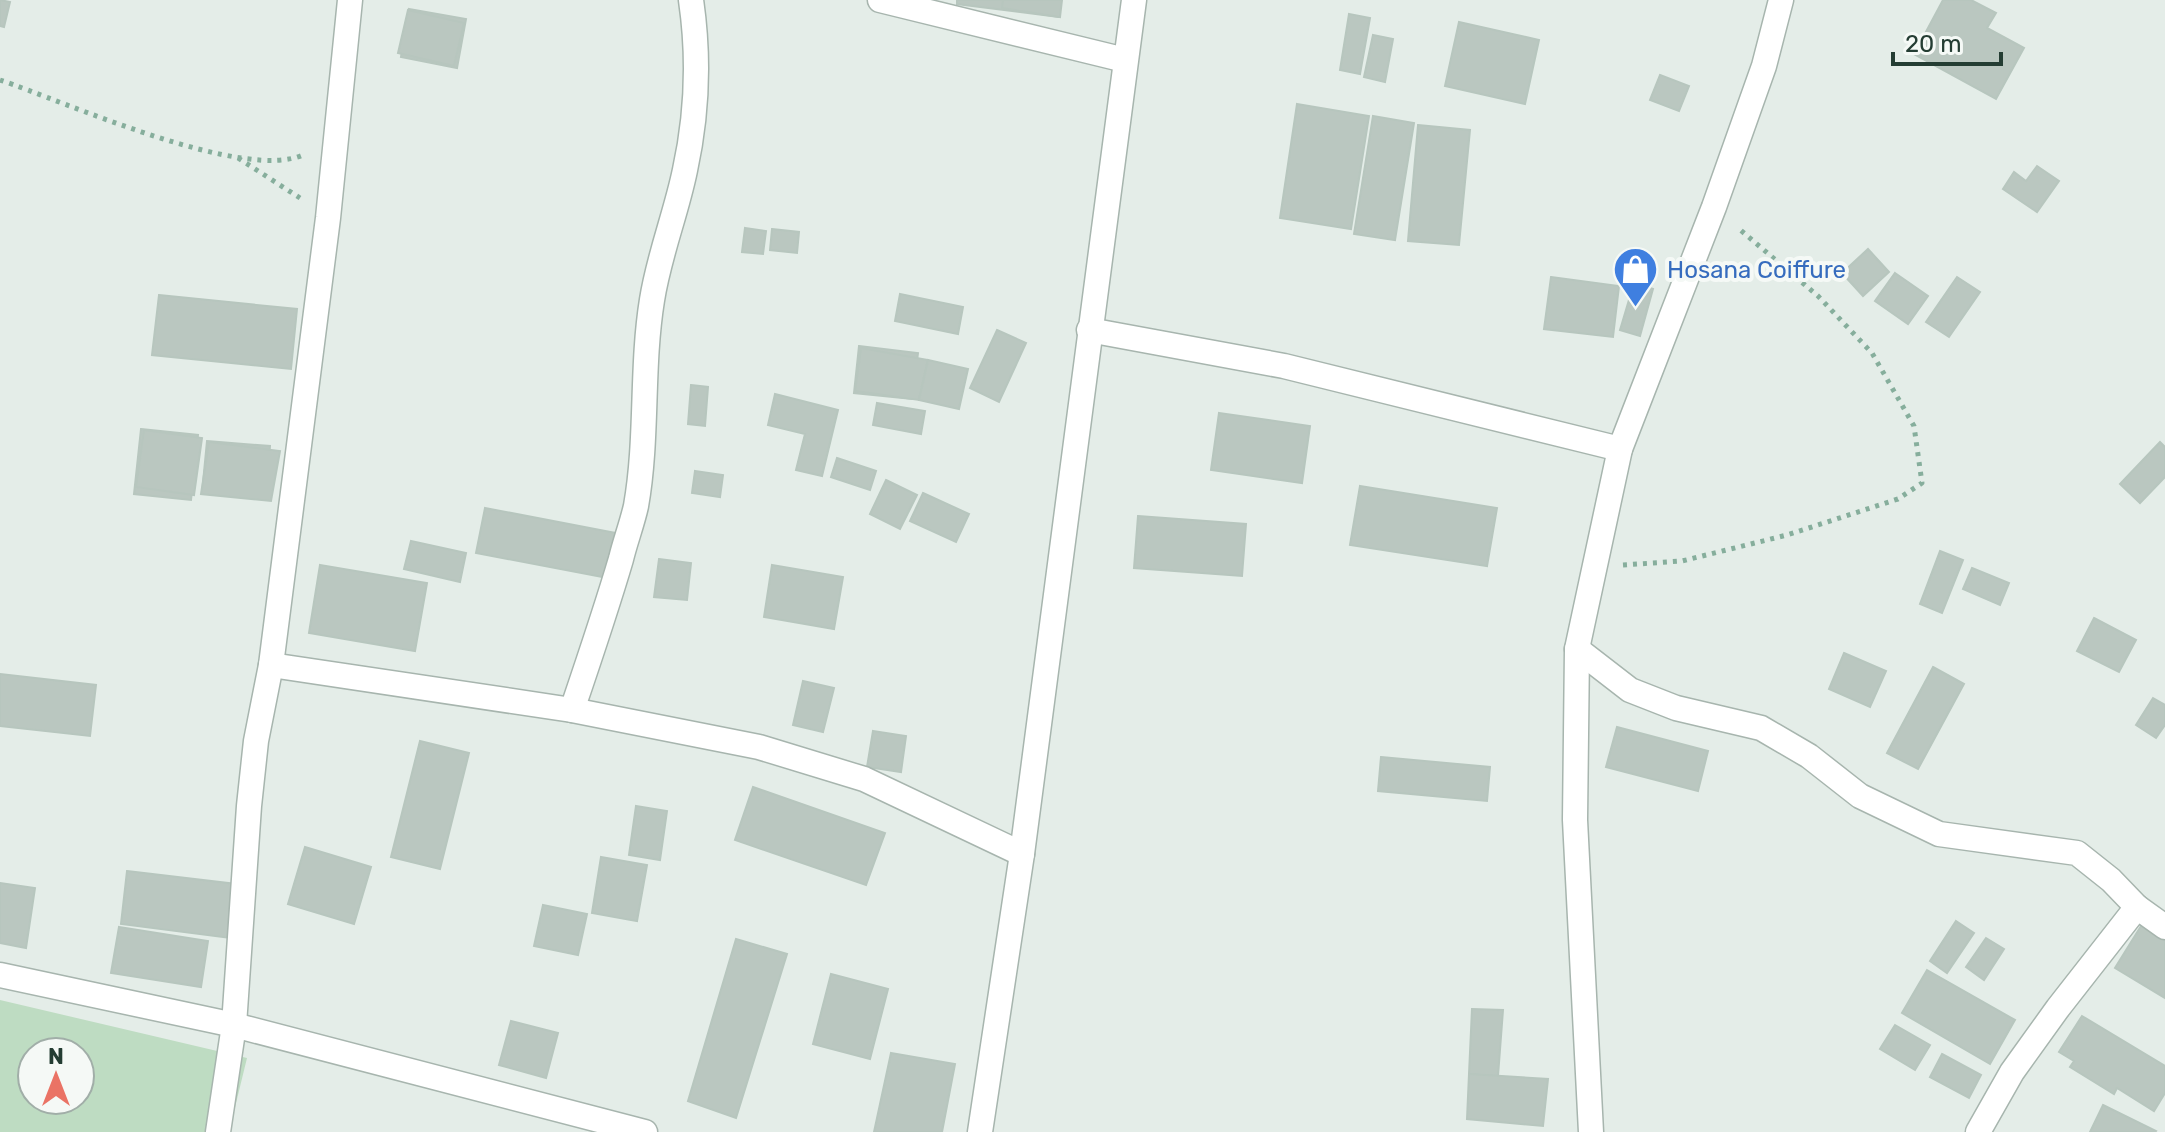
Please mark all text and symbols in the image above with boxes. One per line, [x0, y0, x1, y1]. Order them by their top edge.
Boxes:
scale bar [1893, 16, 2001, 66]
text: 20 m [1905, 30, 1962, 58]
shop icon: Hosana Coiffure [1612, 246, 1660, 309]
place label: Hosana Coiffure [1667, 256, 1846, 284]
north arrow [16, 1036, 96, 1116]
text: N [48, 1043, 64, 1070]

